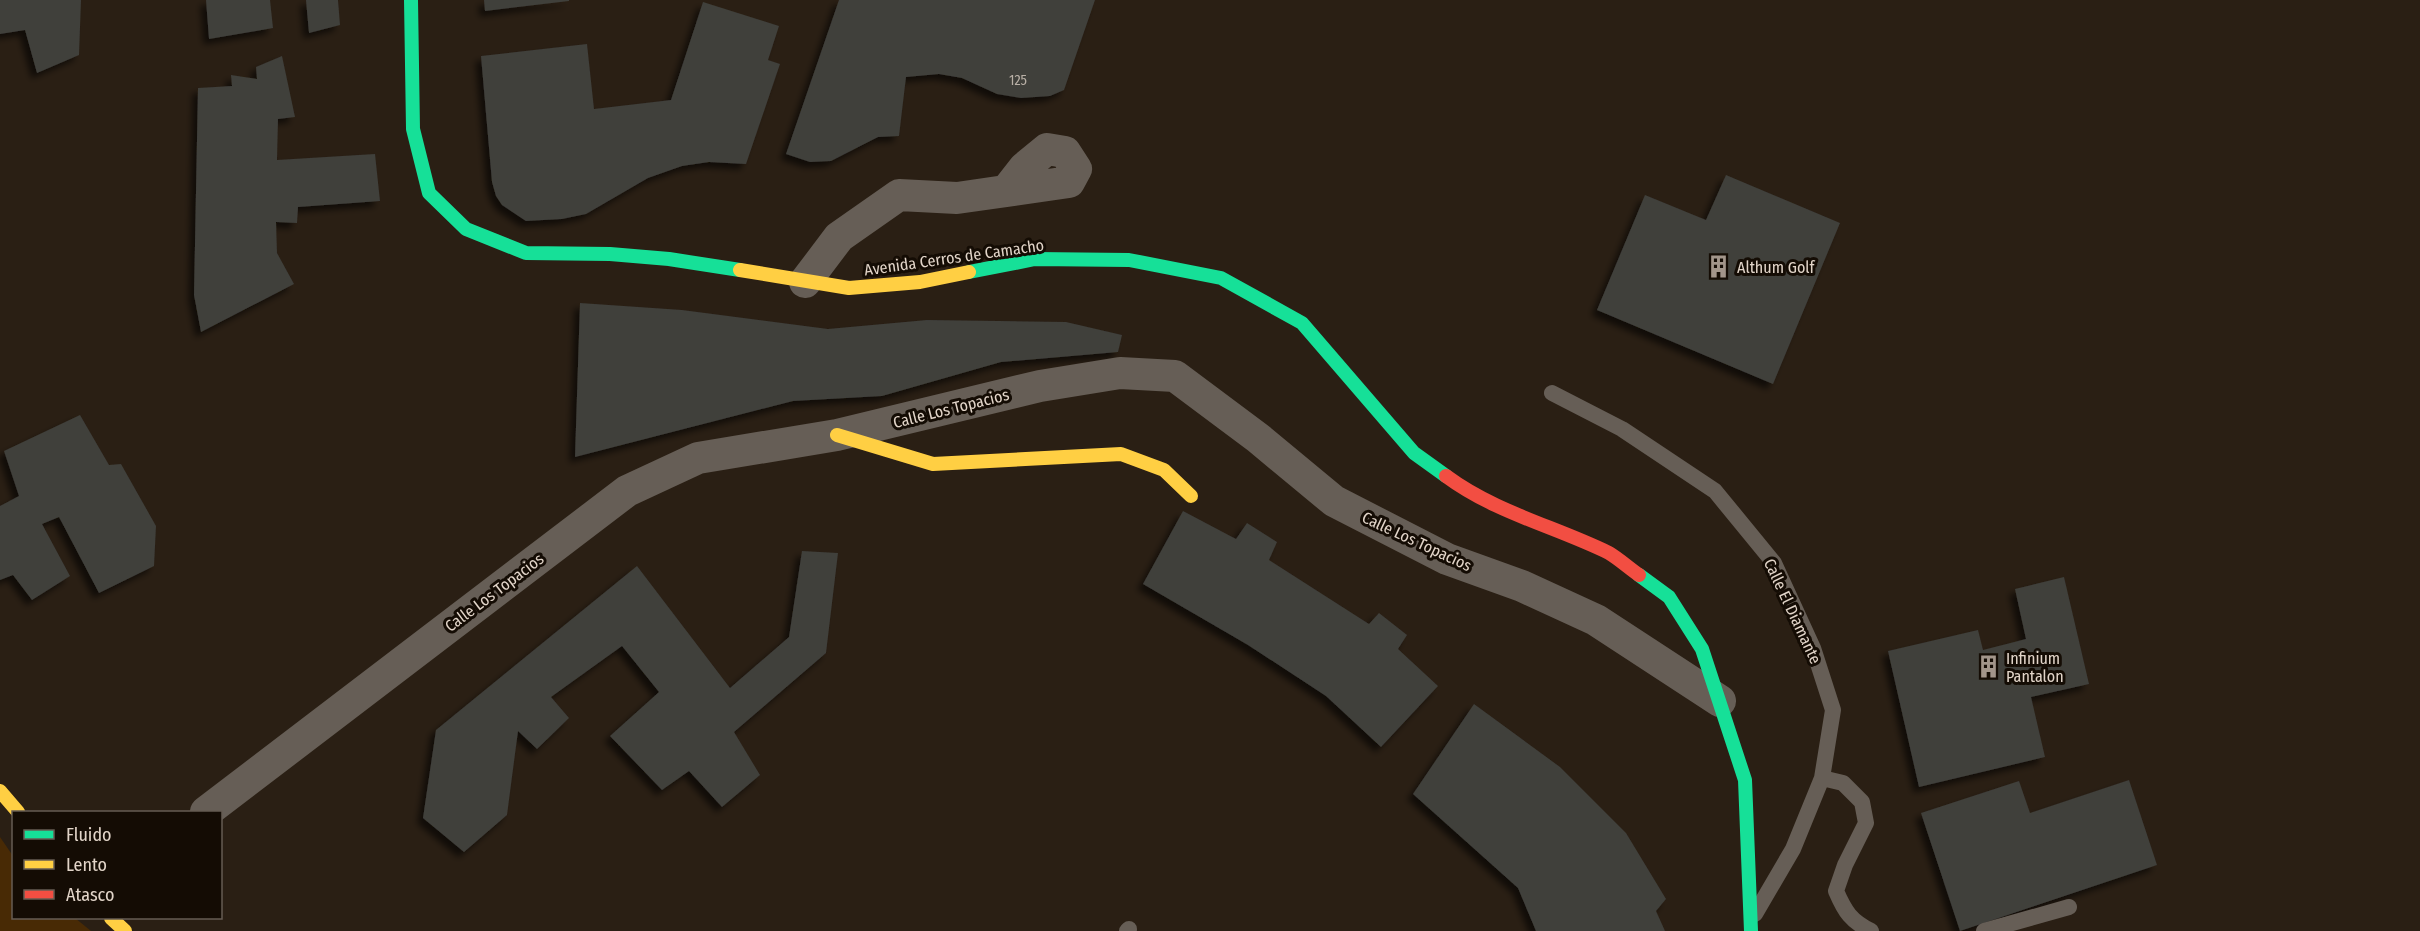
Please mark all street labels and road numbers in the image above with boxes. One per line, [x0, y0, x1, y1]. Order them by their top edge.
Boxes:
street label: Avenida Cerros de Camacho [863, 235, 1045, 280]
street label: Calle Los Topacios [891, 385, 1011, 432]
street label: Calle Los Topacios [1359, 508, 1475, 575]
street label: Calle Los Topacios [441, 549, 548, 636]
street label: Calle El Diamante [1760, 556, 1825, 667]

